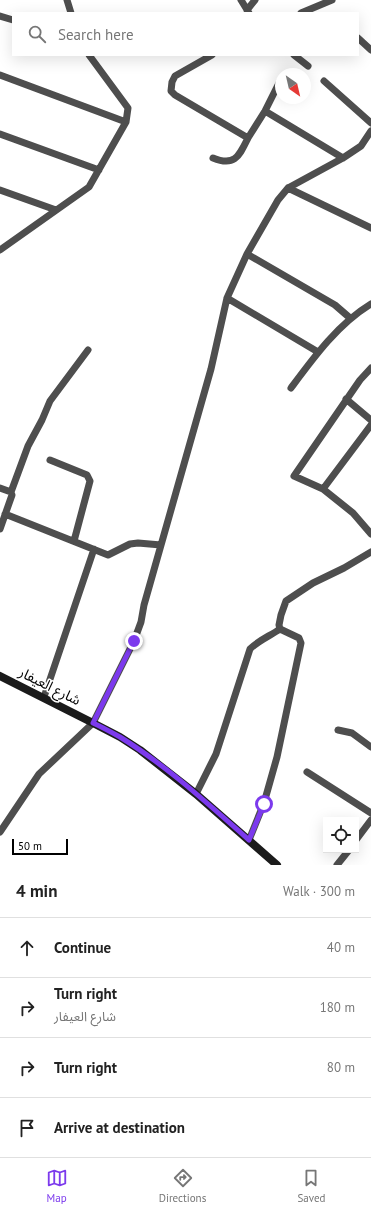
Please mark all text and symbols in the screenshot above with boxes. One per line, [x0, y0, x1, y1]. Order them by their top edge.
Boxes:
search box [12, 12, 359, 56]
icon: search [26, 23, 48, 45]
text: Search here [58, 25, 134, 44]
north arrow [275, 68, 311, 104]
route end [125, 632, 143, 650]
street label: شارع العيفار [14, 662, 84, 711]
route start [255, 795, 273, 813]
map controls [323, 817, 359, 853]
button: locate [323, 817, 359, 853]
scale bar [12, 837, 68, 856]
text: 50 m [18, 839, 42, 853]
text: 4 min [16, 880, 57, 902]
text: Walk · 300 m [283, 883, 355, 900]
icon: ahead [16, 937, 38, 959]
text: Continue [54, 938, 111, 957]
text: 40 m [327, 939, 355, 956]
text: Turn right [54, 984, 117, 1003]
icon: right [16, 997, 38, 1019]
text: 180 m [320, 999, 355, 1016]
text: شارع العيفار [54, 1008, 116, 1025]
icon: right [16, 1057, 38, 1079]
text: Turn right [54, 1058, 117, 1077]
text: 80 m [327, 1059, 355, 1076]
icon: arrive [16, 1117, 38, 1139]
text: Arrive at destination [54, 1118, 185, 1137]
tab: Map [46, 1167, 68, 1205]
tab: Directions [159, 1167, 206, 1205]
tab: Saved [297, 1167, 325, 1205]

